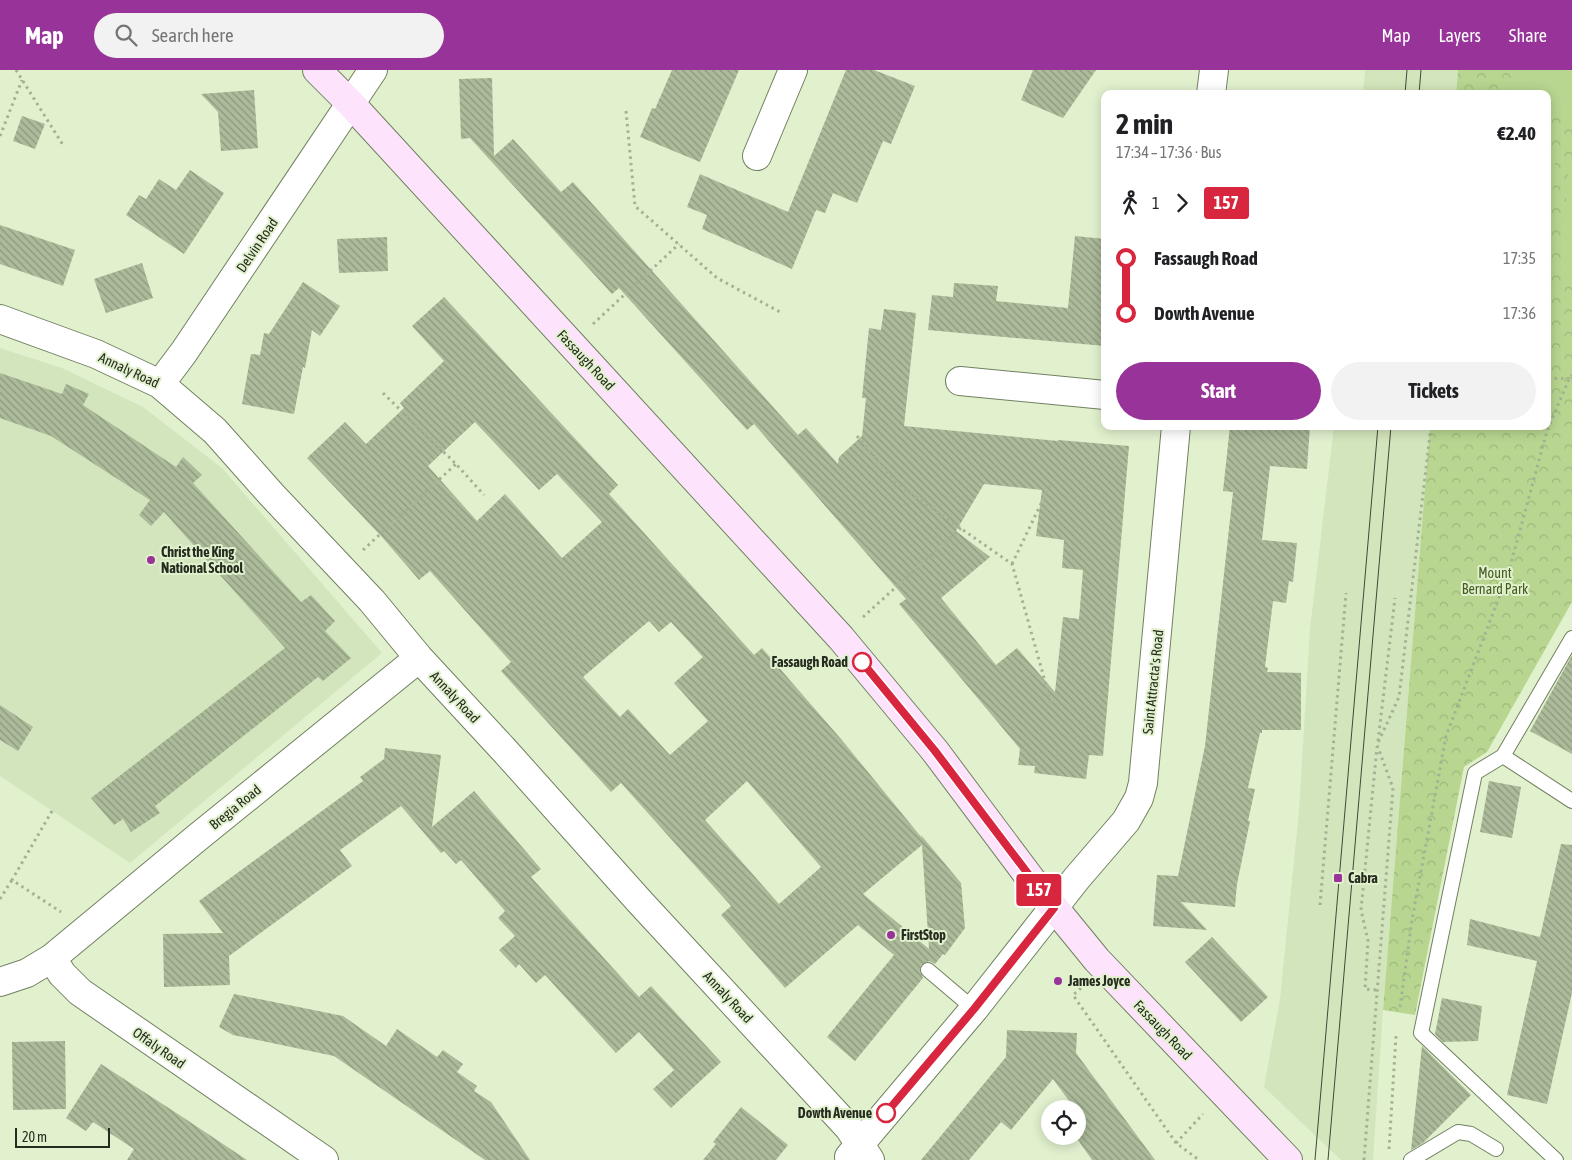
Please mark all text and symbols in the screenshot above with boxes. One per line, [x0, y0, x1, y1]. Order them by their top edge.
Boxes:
search box [94, 13, 444, 58]
icon: search [112, 21, 140, 49]
text: Map [25, 22, 64, 49]
text: Search here [152, 24, 234, 46]
text: Map [1381, 25, 1410, 46]
text: Layers [1438, 25, 1481, 46]
text: Share [1509, 25, 1547, 46]
text: 2 min [1116, 108, 1173, 140]
text: €2.40 [1497, 122, 1536, 144]
text: 17:34 – 17:36 · Bus [1116, 143, 1221, 161]
icon: walk [1116, 189, 1144, 217]
icon: forward [1168, 189, 1196, 217]
text: 157 [1214, 192, 1239, 213]
text: 1 [1152, 194, 1160, 212]
street label: Delvin Road [233, 215, 281, 275]
text: Fassaugh Road [1154, 247, 1258, 269]
text: 17:35 [1503, 249, 1536, 267]
text: Dowth Avenue [1154, 302, 1255, 324]
text: 17:36 [1503, 304, 1536, 322]
street label: Fassaugh Road [554, 327, 618, 393]
street label: Annaly Road [96, 349, 162, 391]
button: Start [1116, 362, 1321, 420]
button: Tickets [1331, 362, 1536, 420]
place label: Christ the King National School [161, 544, 244, 576]
marker: Christ the King National School [145, 554, 157, 566]
park label: Mount Bernard Park [1462, 565, 1528, 597]
street label: Saint Attracta's Road [1140, 629, 1166, 735]
marker: Fassaugh Road [852, 652, 872, 672]
place label: Fassaugh Road [772, 654, 848, 670]
street label: Annaly Road [427, 668, 483, 726]
street label: Bregia Road [206, 781, 264, 833]
place label: Cabra [1348, 870, 1378, 886]
marker: Cabra [1332, 872, 1344, 884]
line badge: 157 [1010, 874, 1068, 906]
text: 157 [1026, 879, 1052, 900]
place label: FirstStop [901, 927, 946, 943]
marker: FirstStop [885, 929, 897, 941]
street label: Annaly Road [700, 968, 756, 1026]
place label: James Joyce [1067, 973, 1130, 989]
marker: James Joyce [1052, 975, 1064, 987]
street label: Fassaugh Road [1131, 997, 1195, 1063]
street label: Offaly Road [130, 1024, 188, 1072]
map controls [1041, 1100, 1086, 1145]
button: locate [1041, 1100, 1086, 1145]
marker: Dowth Avenue [876, 1103, 896, 1123]
place label: Dowth Avenue [798, 1105, 872, 1121]
scale bar [15, 1125, 110, 1148]
text: 20 m [22, 1129, 47, 1145]

